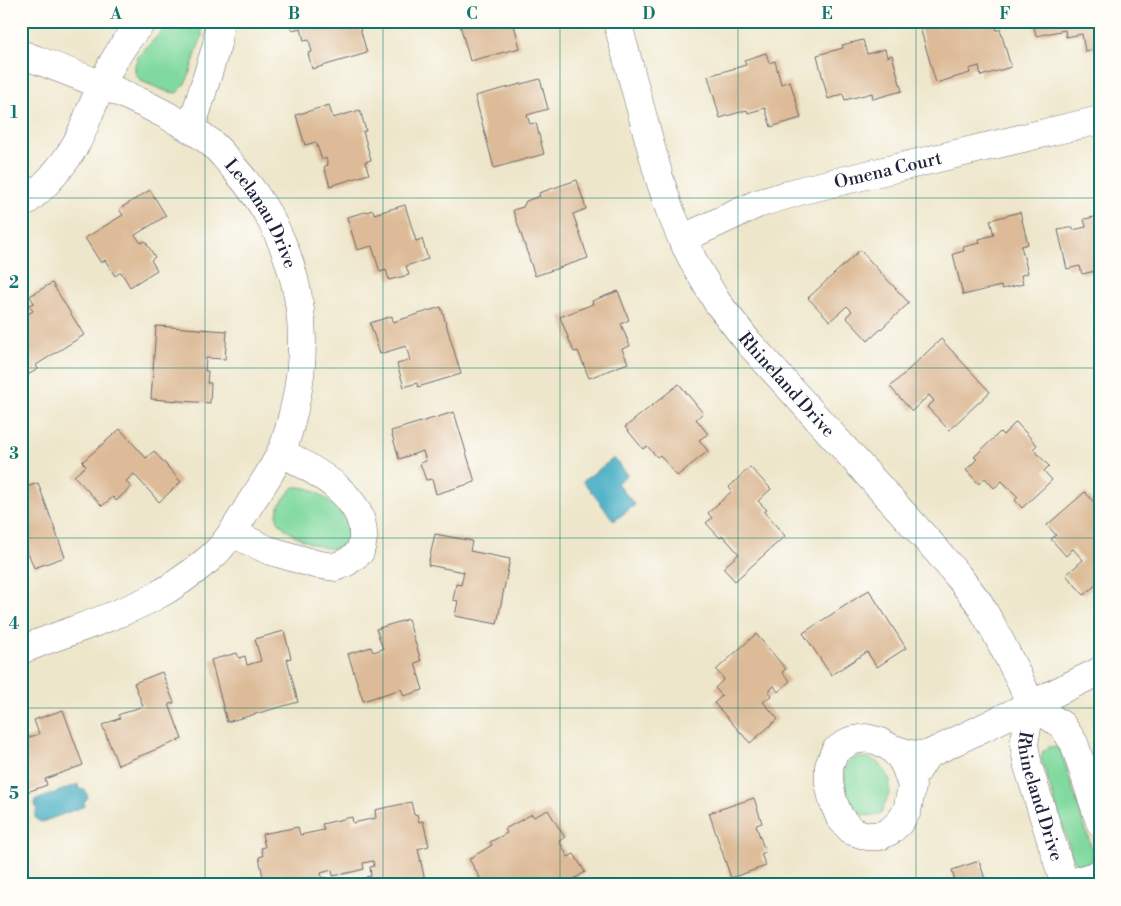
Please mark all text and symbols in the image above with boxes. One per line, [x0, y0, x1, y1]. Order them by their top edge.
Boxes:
text: A [109, 4, 122, 24]
text: B [288, 4, 300, 24]
text: C [466, 4, 478, 24]
text: D [643, 4, 656, 24]
text: E [821, 4, 833, 24]
text: F [999, 4, 1011, 24]
text: 1 [10, 103, 18, 123]
street label: Omena Court [832, 147, 945, 194]
street label: Leelanau Drive [219, 154, 301, 271]
text: 2 [9, 273, 19, 293]
street label: Rhineland Drive [733, 328, 840, 442]
text: 3 [9, 444, 19, 464]
text: 4 [9, 614, 20, 634]
street label: Rhineland Drive [1012, 729, 1068, 864]
text: 5 [9, 784, 19, 804]

